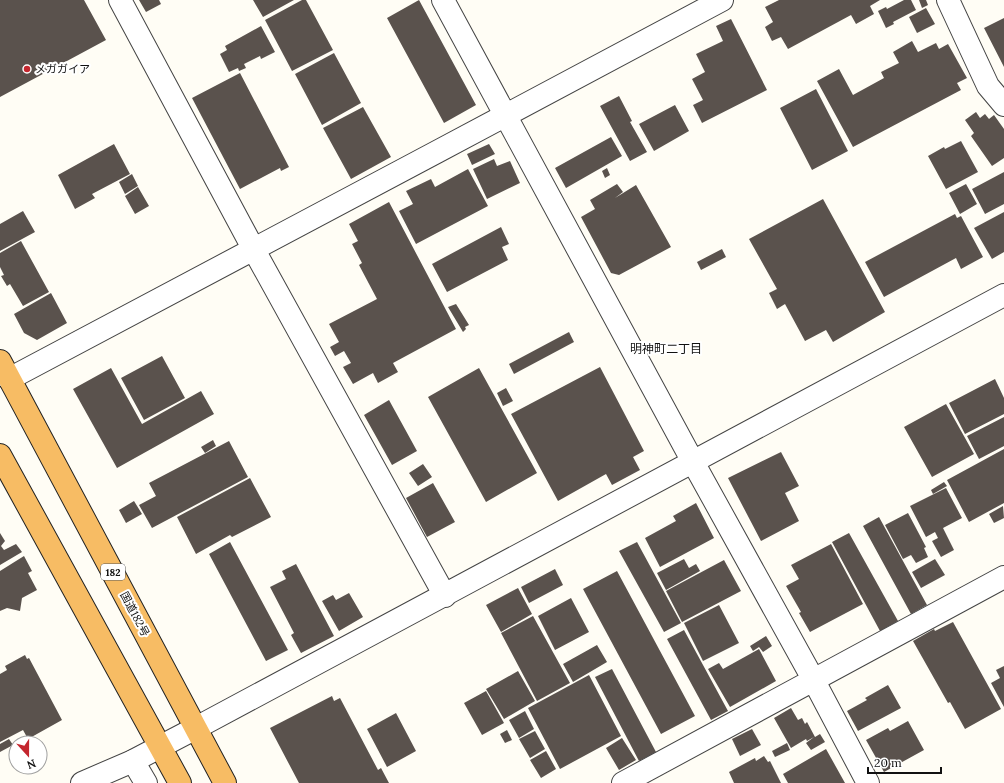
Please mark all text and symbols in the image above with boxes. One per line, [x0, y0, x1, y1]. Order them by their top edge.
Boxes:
place label: メガガイア [35, 62, 90, 76]
marker: メガガイア [22, 64, 32, 74]
district label: 明神町二丁目 [630, 341, 702, 356]
road number: 182 [101, 564, 125, 580]
street label: 国道182号 [117, 589, 153, 639]
north arrow [8, 735, 48, 775]
scale bar [868, 749, 941, 775]
text: 20 m [874, 755, 902, 770]
text: N [25, 756, 38, 773]

